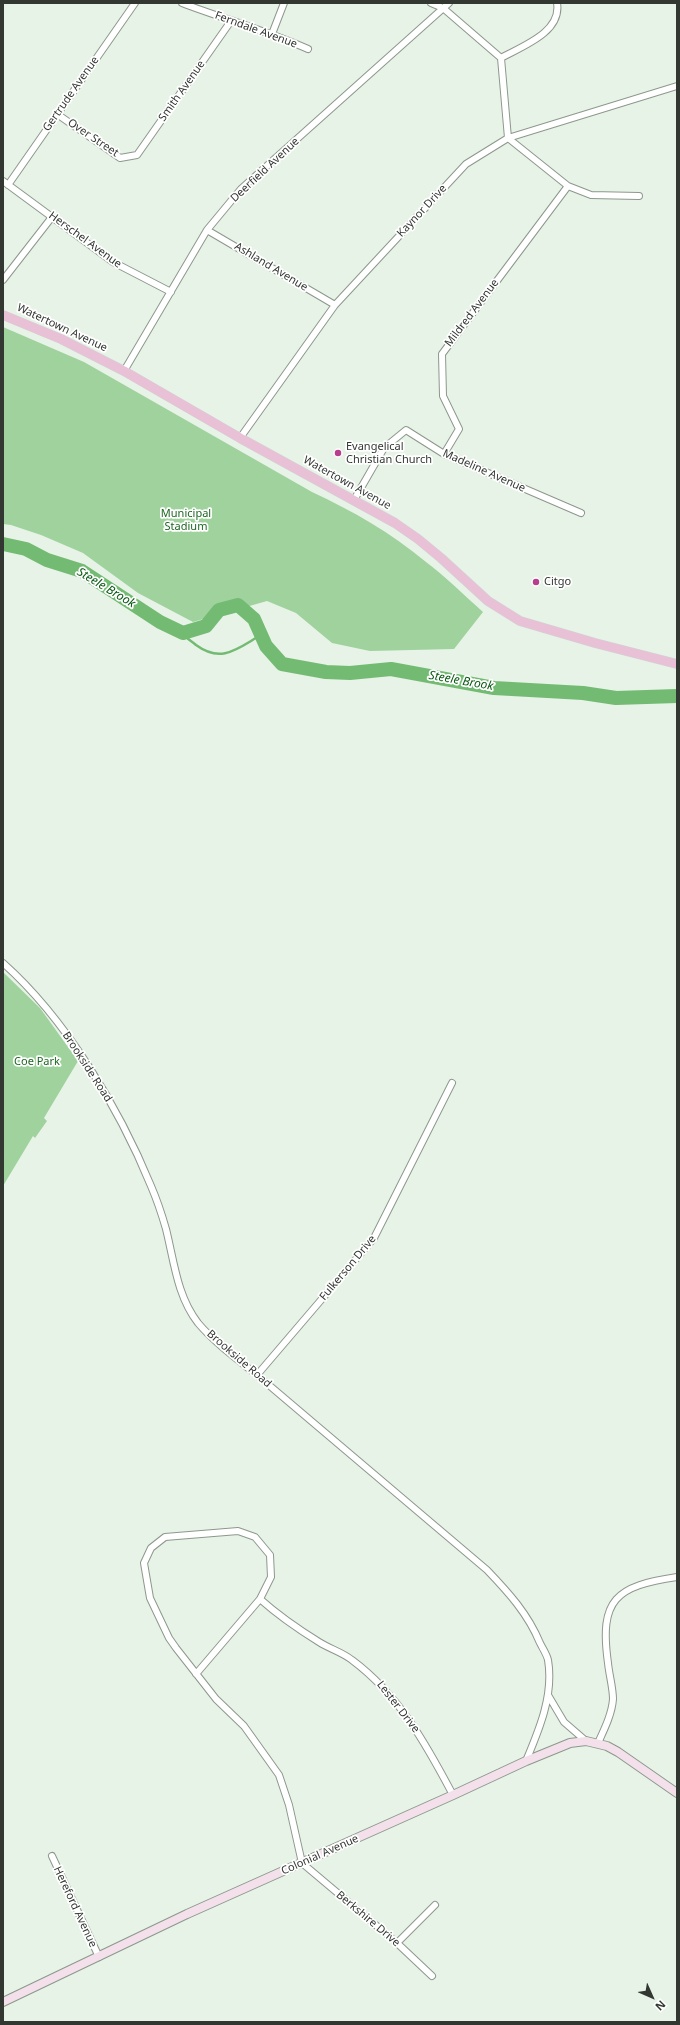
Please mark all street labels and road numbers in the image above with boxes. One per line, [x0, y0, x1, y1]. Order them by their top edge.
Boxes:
street label: Ferndale Avenue [213, 9, 299, 51]
street label: Gertrude Avenue [40, 54, 102, 134]
street label: Smith Avenue [156, 58, 208, 124]
street label: Over Street [65, 116, 121, 160]
street label: Deerfield Avenue [228, 135, 302, 205]
street label: Kaynor Drive [394, 182, 450, 240]
street label: Herschel Avenue [46, 209, 124, 271]
street label: Ashland Avenue [232, 240, 310, 294]
street label: Mildred Avenue [442, 277, 502, 349]
street label: Watertown Avenue [15, 301, 109, 355]
street label: Madeline Avenue [441, 447, 527, 495]
street label: Watertown Avenue [301, 453, 393, 513]
street label: Brookside Road [59, 1029, 115, 1105]
street label: Fulkerson Drive [317, 1233, 379, 1303]
street label: Brookside Road [204, 1327, 274, 1391]
street label: Lester Drive [374, 1679, 422, 1735]
street label: Colonial Avenue [279, 1832, 361, 1878]
street label: Hereford Avenue [50, 1864, 100, 1950]
street label: Berkshire Drive [333, 1888, 403, 1950]

